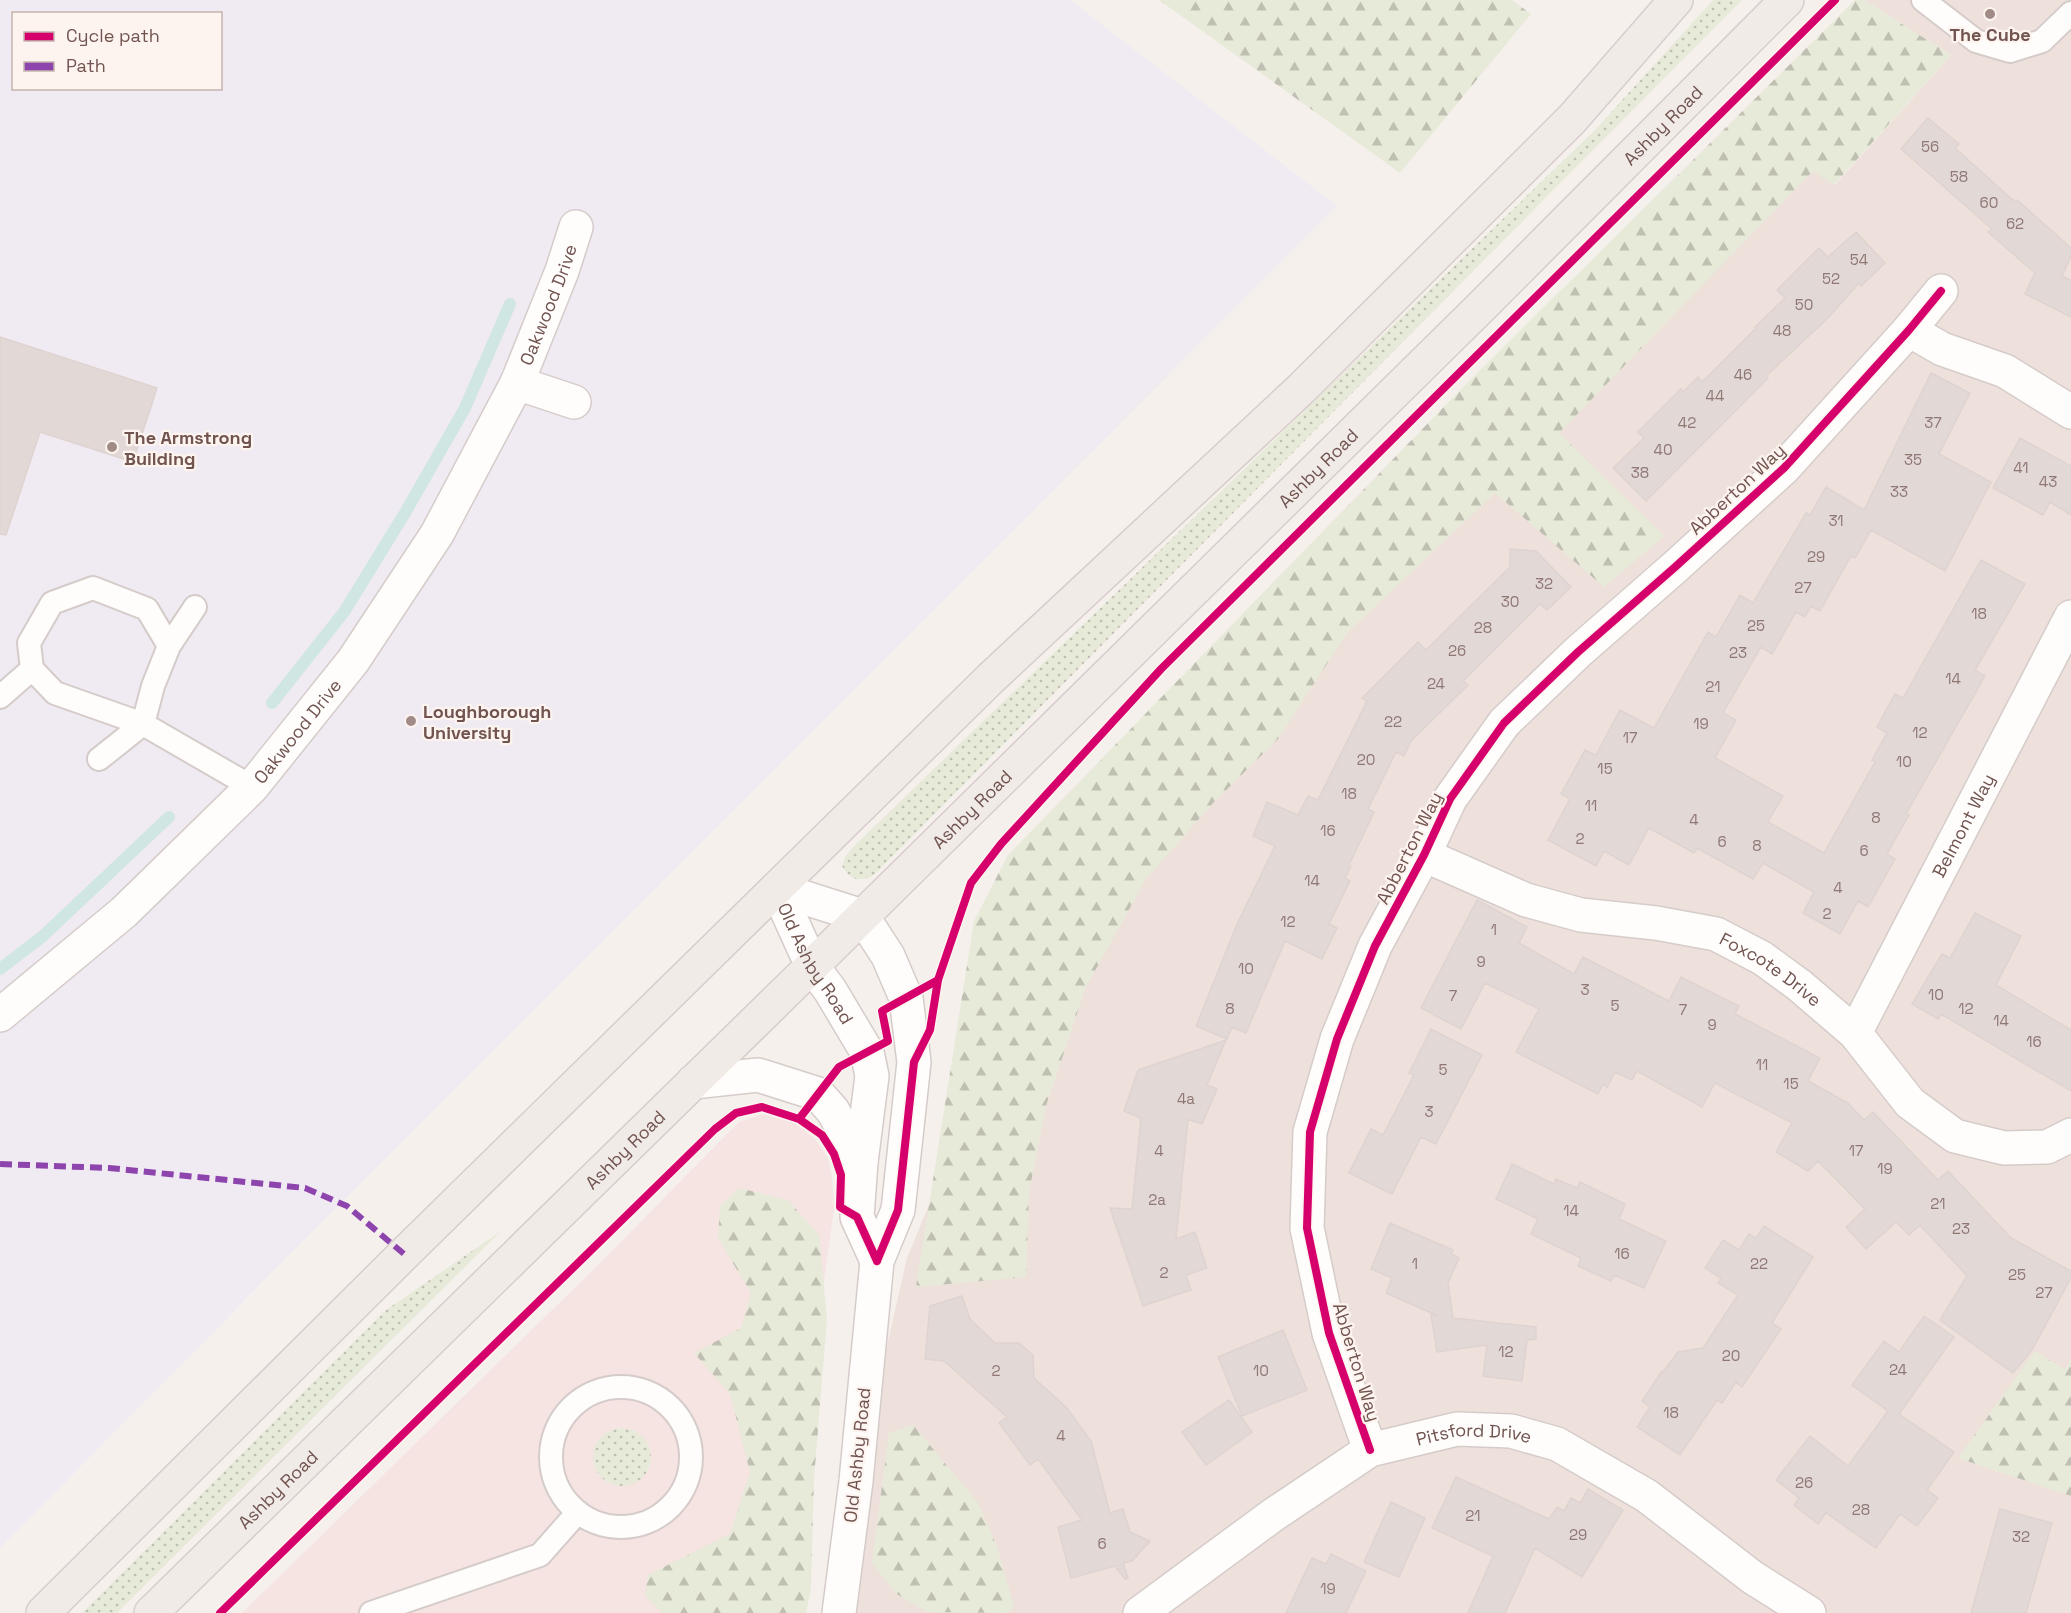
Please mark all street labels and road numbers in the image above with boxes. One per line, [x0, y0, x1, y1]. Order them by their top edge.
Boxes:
street label: Ashby Road [1618, 80, 1707, 170]
street label: Oakwood Drive [514, 241, 581, 368]
street label: Ashby Road [1273, 423, 1363, 512]
street label: Abberton Way [1684, 439, 1790, 539]
street label: Oakwood Drive [248, 674, 346, 788]
street label: Ashby Road [927, 764, 1016, 853]
street label: Belmont Way [1926, 769, 1999, 881]
street label: Abberton Way [1371, 788, 1447, 908]
street label: Old Ashby Road [773, 899, 859, 1028]
street label: Foxcote Drive [1716, 927, 1827, 1011]
street label: Ashby Road [580, 1105, 670, 1194]
street label: Abberton Way [1328, 1300, 1386, 1424]
street label: Old Ashby Road [838, 1386, 876, 1524]
street label: Pitsford Drive [1413, 1417, 1534, 1450]
street label: Ashby Road [233, 1445, 322, 1534]

